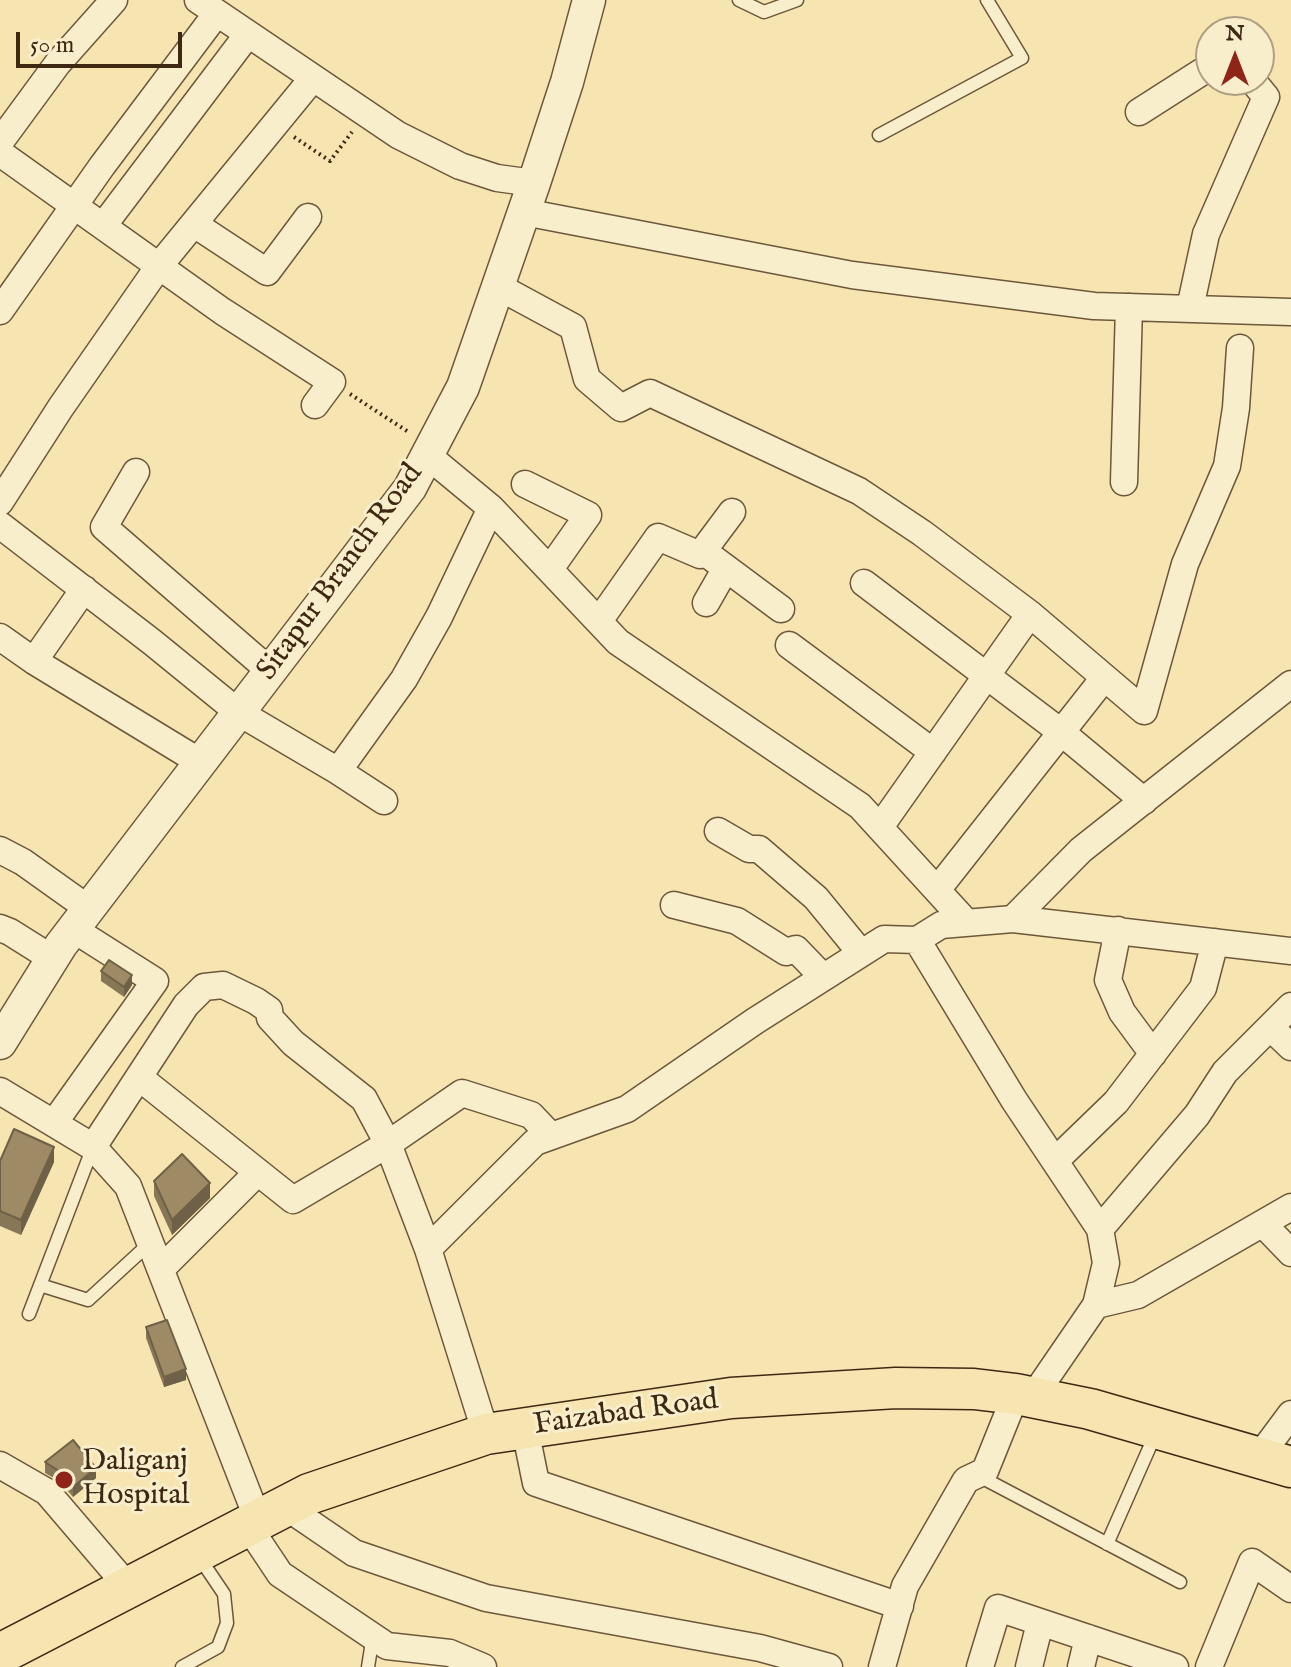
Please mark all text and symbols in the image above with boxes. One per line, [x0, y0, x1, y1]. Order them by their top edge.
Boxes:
scale bar [20, 16, 186, 66]
north arrow [1195, 16, 1275, 96]
text: N [1225, 20, 1245, 48]
text: 50 m [30, 30, 74, 61]
street label: Sitapur Branch Road [250, 458, 432, 688]
street label: Faizabad Road [531, 1383, 721, 1445]
place label: Daliganj Hospital [82, 1445, 190, 1516]
marker: Daliganj Hospital [53, 1469, 75, 1491]

